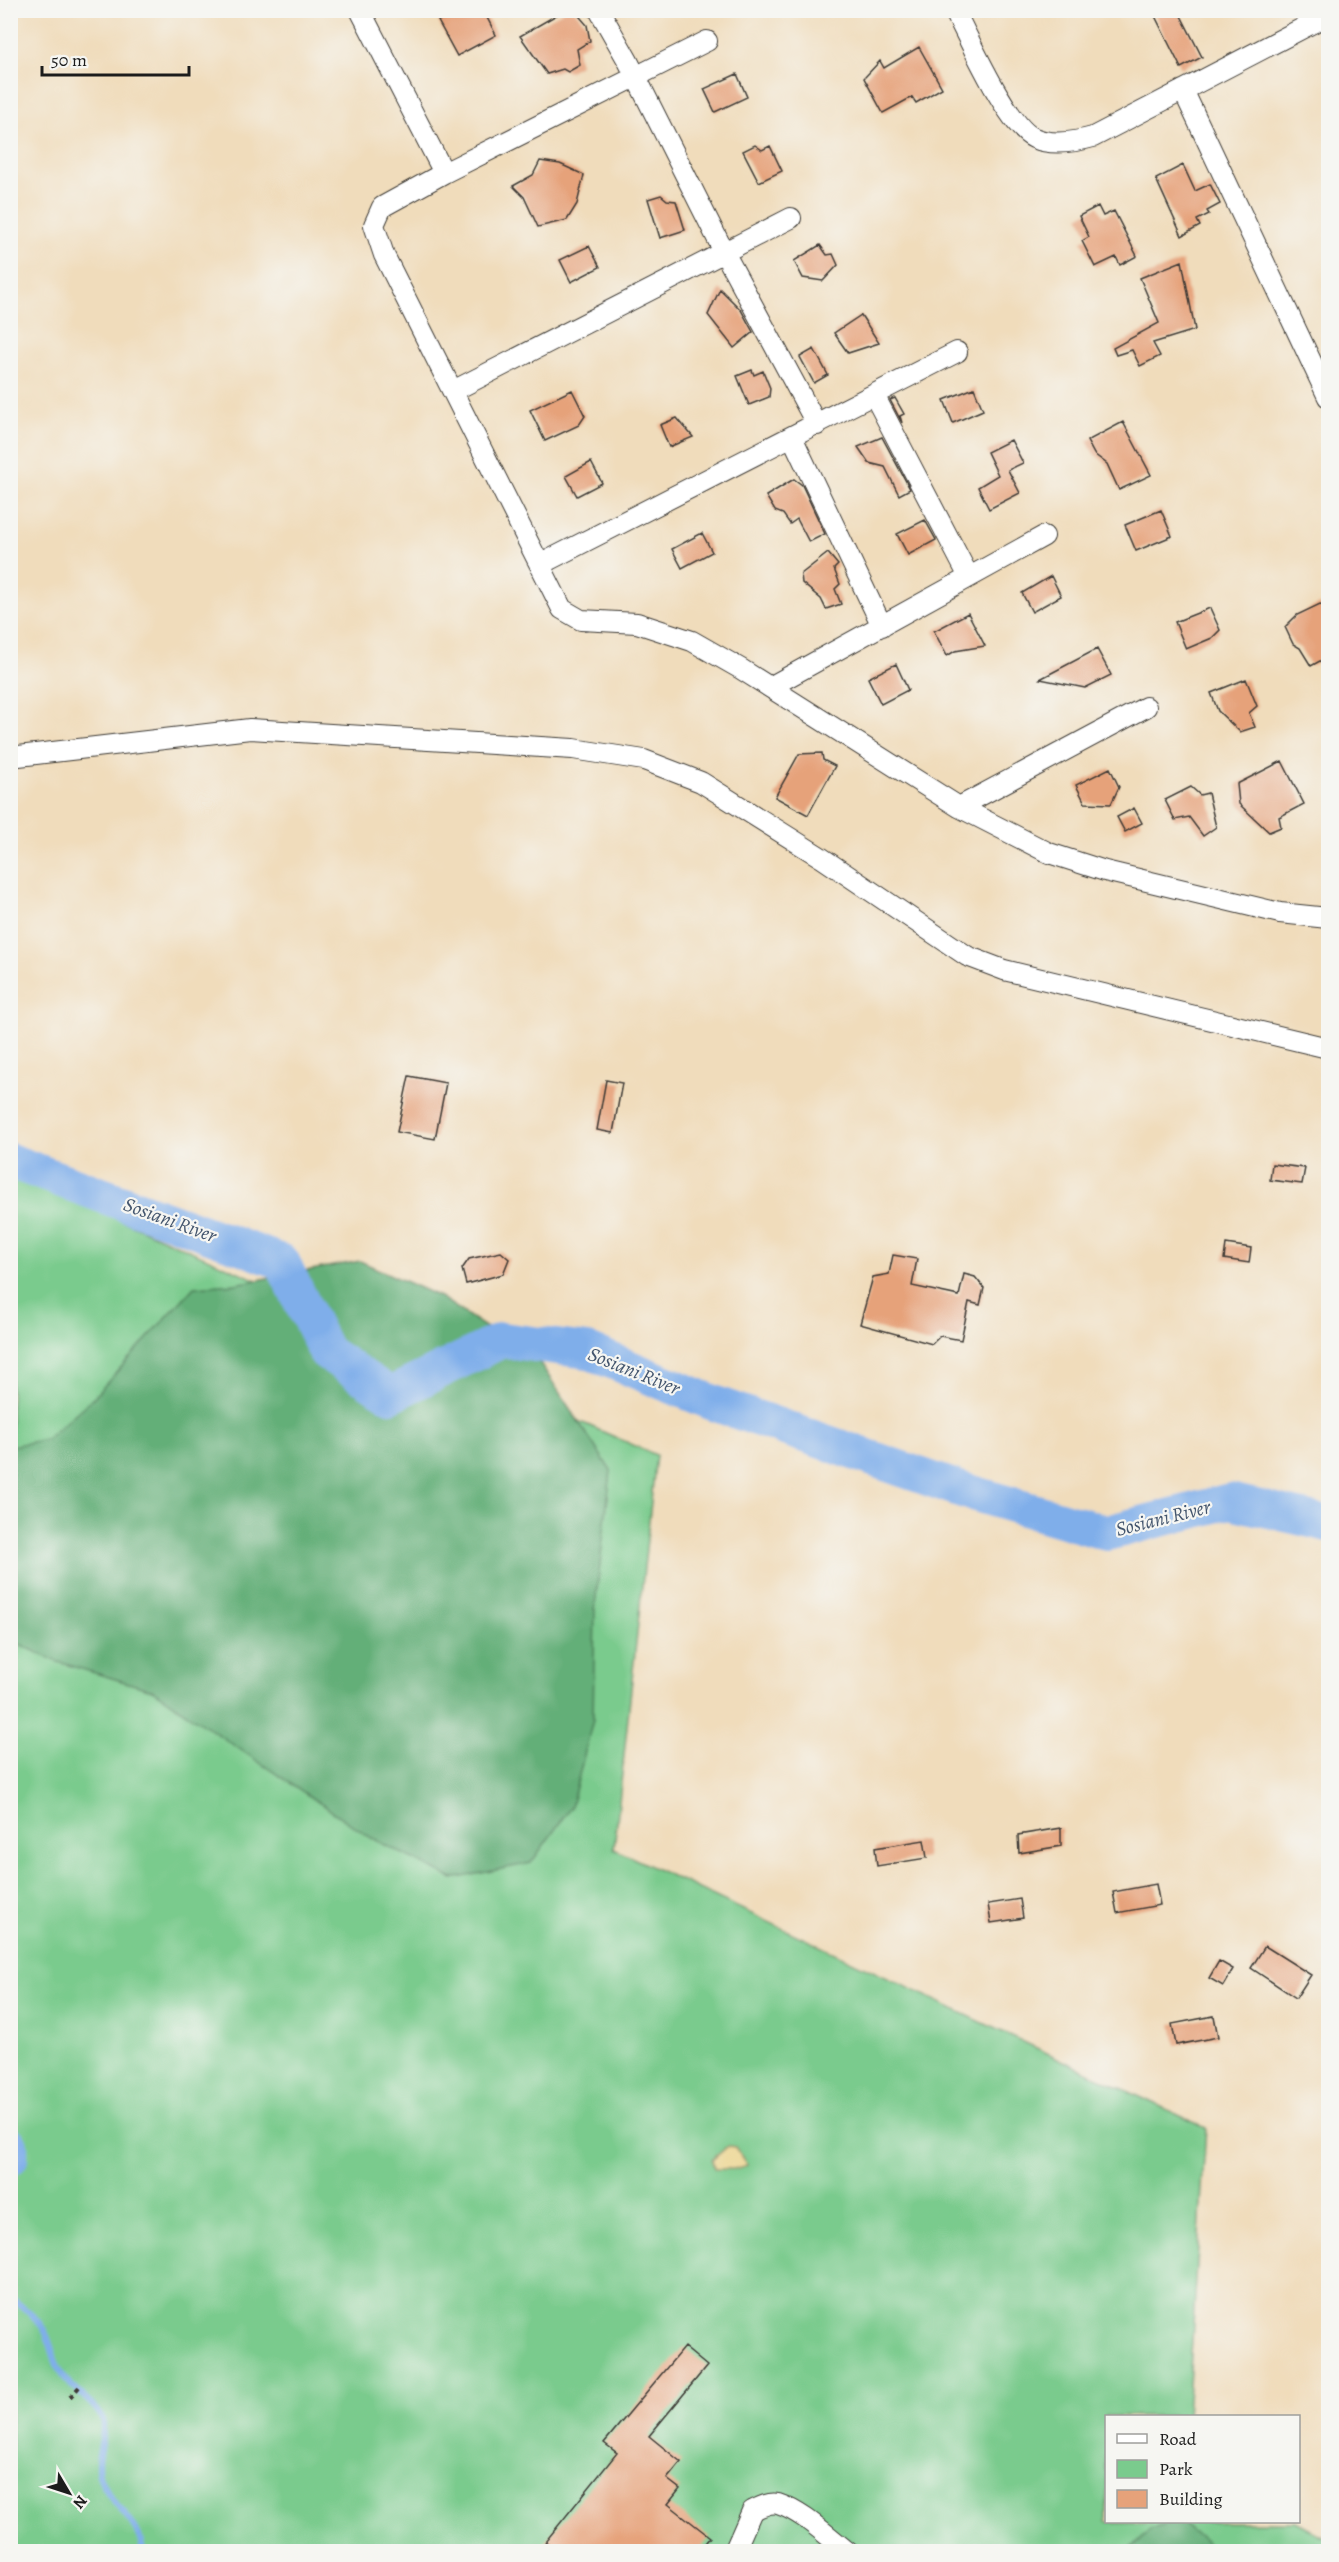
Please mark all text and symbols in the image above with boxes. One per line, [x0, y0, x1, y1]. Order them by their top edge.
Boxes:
scale bar [42, 39, 189, 77]
text: 50 m [51, 48, 87, 72]
water label: Sosiani River [120, 1191, 221, 1250]
water label: Sosiani River [584, 1340, 685, 1402]
water label: Sosiani River [1113, 1493, 1214, 1543]
legend [1105, 2415, 1300, 2523]
text: Road [1159, 2427, 1197, 2451]
text: Park [1159, 2457, 1193, 2481]
north arrow [39, 2463, 99, 2523]
text: Building [1159, 2487, 1223, 2511]
text: N [67, 2490, 92, 2514]

